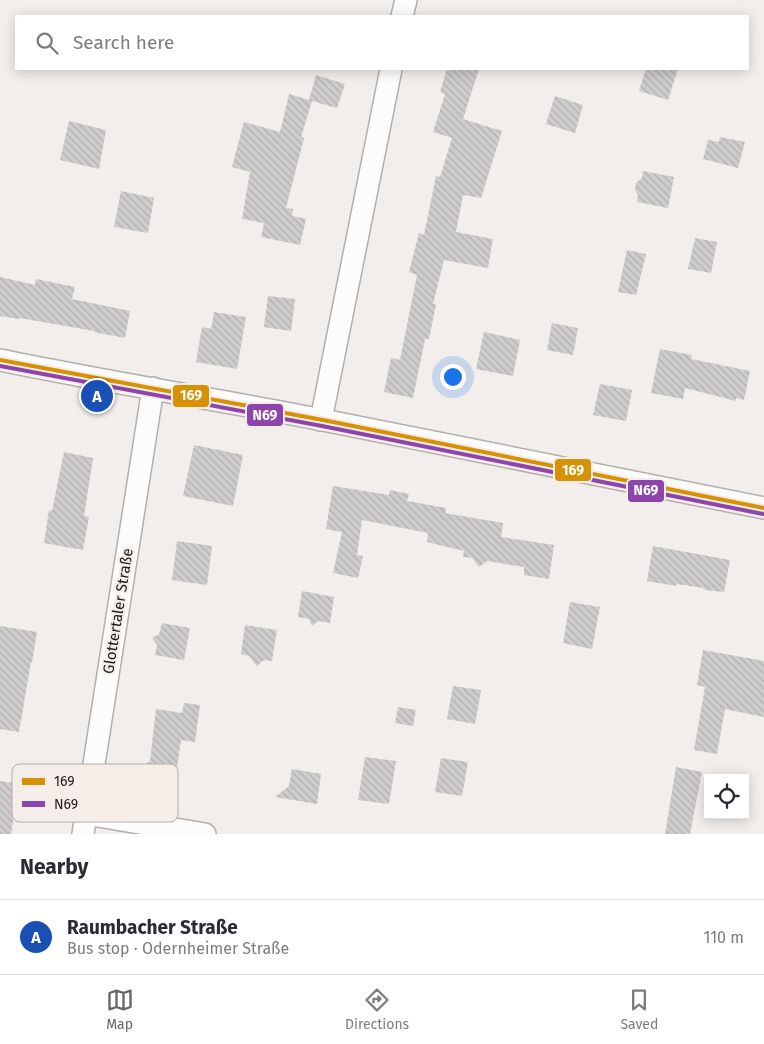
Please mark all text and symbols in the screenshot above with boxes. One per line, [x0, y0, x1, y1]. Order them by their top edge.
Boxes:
search box [15, 15, 749, 70]
icon: search [33, 29, 61, 57]
text: Search here [73, 31, 174, 54]
your location [440, 364, 466, 390]
pin: A [81, 377, 113, 415]
line badge: 169 [172, 384, 210, 408]
text: 169 [180, 387, 202, 404]
line badge: N69 [246, 403, 284, 427]
text: N69 [253, 407, 278, 424]
line badge: 169 [554, 458, 592, 482]
text: 169 [562, 462, 584, 479]
line badge: N69 [627, 479, 665, 503]
text: N69 [634, 482, 659, 499]
street label: Glottertaler Straße [99, 547, 137, 675]
legend [12, 764, 178, 822]
text: 169 [54, 773, 75, 790]
map controls [704, 774, 749, 819]
button: locate [704, 774, 749, 819]
text: N69 [54, 796, 78, 813]
text: Nearby [20, 854, 88, 880]
text: Raumbacher Straße [67, 916, 238, 939]
text: A [31, 928, 41, 947]
text: 110 m [703, 928, 744, 947]
text: Bus stop · Odernheimer Straße [67, 939, 289, 958]
tab: Map [106, 986, 134, 1033]
tab: Directions [345, 986, 409, 1033]
tab: Saved [620, 986, 658, 1033]

